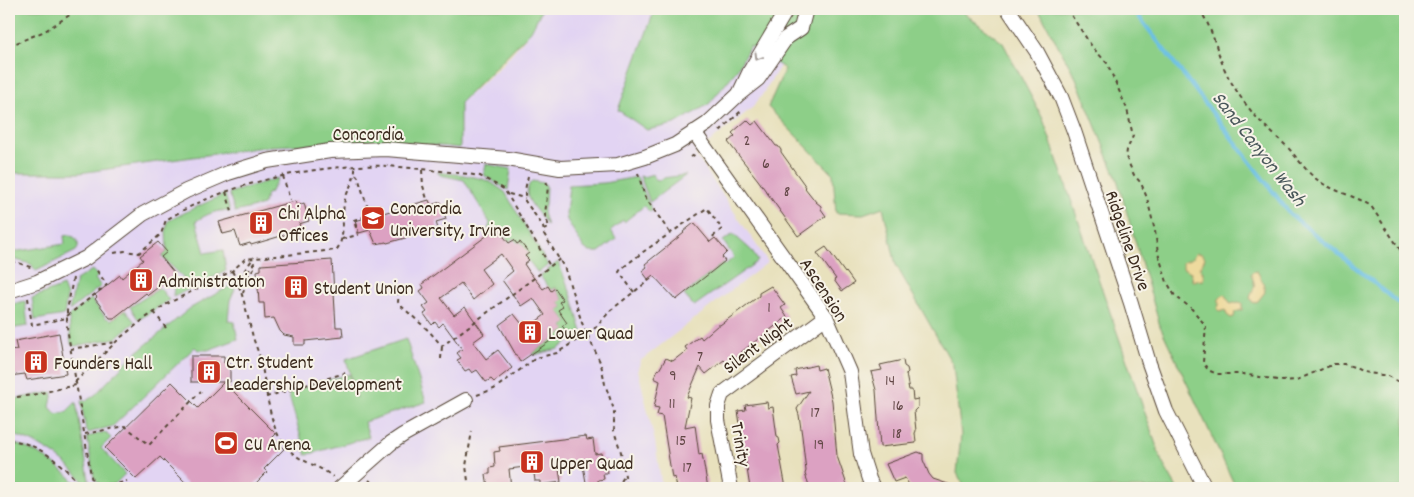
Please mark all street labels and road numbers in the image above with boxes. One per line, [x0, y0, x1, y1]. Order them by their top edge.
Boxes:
street label: Concordia [332, 123, 405, 150]
street label: Ridgeline Drive [1096, 187, 1155, 295]
street label: Ascension [791, 253, 853, 328]
street label: Silent Night [718, 311, 800, 382]
street label: Trinity [721, 420, 756, 469]

